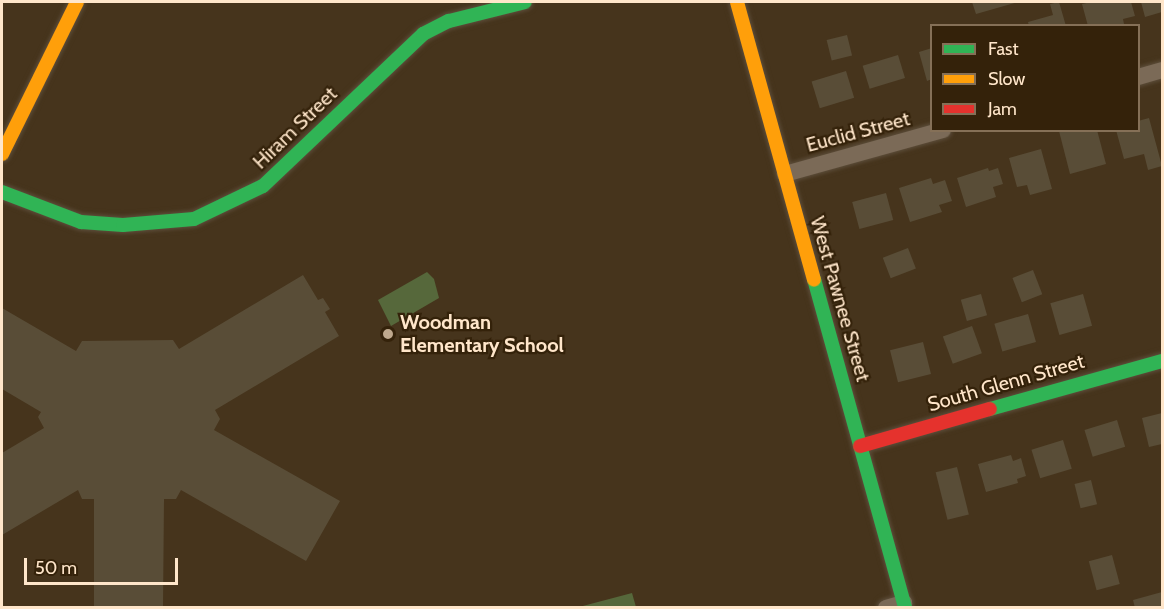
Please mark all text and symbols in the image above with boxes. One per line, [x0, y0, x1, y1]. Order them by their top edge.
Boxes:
legend [930, 24, 1140, 132]
text: Fast [988, 38, 1019, 60]
text: Slow [988, 68, 1025, 90]
street label: Hiram Street [248, 82, 342, 174]
text: Jam [988, 98, 1017, 120]
street label: Euclid Street [804, 107, 912, 157]
street label: West Pawnee Street [805, 214, 875, 384]
place label: Woodman Elementary School [400, 310, 564, 357]
marker: Woodman Elementary School [381, 327, 395, 341]
street label: South Glenn Street [925, 349, 1087, 417]
scale bar [27, 546, 182, 584]
text: 50 m [35, 557, 77, 579]

